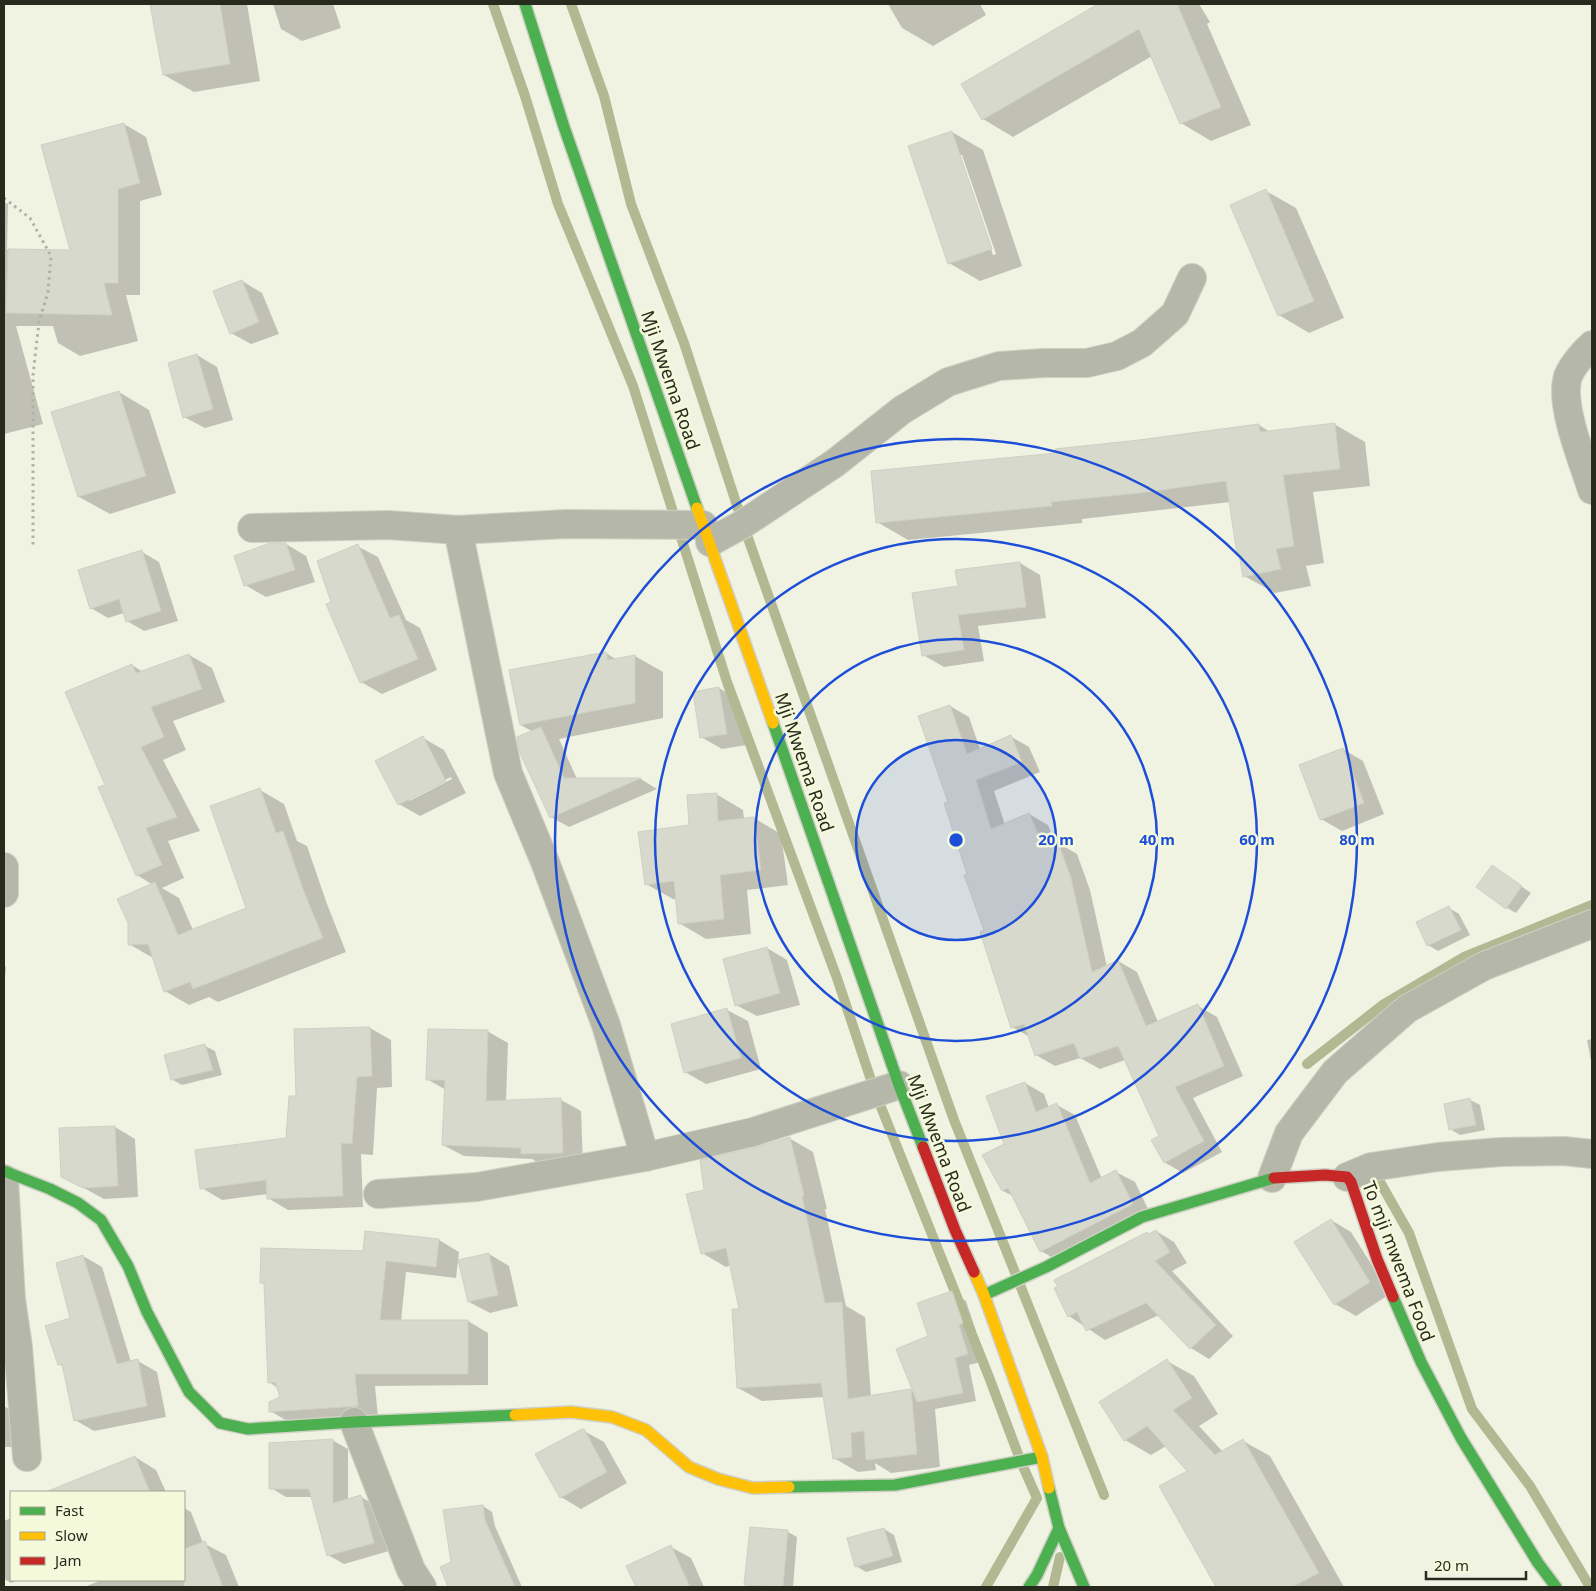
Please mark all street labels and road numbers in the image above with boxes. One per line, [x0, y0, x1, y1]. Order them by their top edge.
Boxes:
street label: Mji Mwema Road [636, 307, 706, 453]
street label: Mji Mwema Road [770, 689, 840, 835]
street label: Mji Mwema Road [903, 1071, 977, 1215]
street label: To mji mwema Food [1357, 1177, 1441, 1345]

